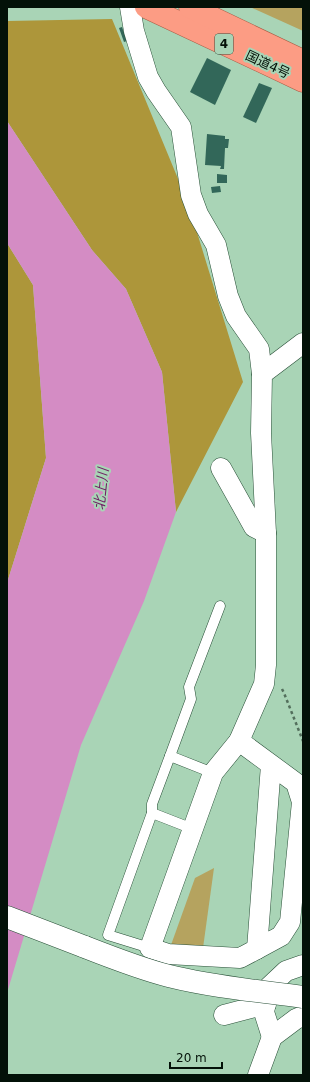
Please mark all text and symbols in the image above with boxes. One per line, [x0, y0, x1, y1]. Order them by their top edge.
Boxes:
road number: 4 [215, 34, 233, 54]
street label: 国道4号 [243, 48, 292, 81]
water label: 北上川 [91, 465, 111, 511]
scale bar [170, 1044, 222, 1070]
text: 20 m [176, 1051, 207, 1065]

